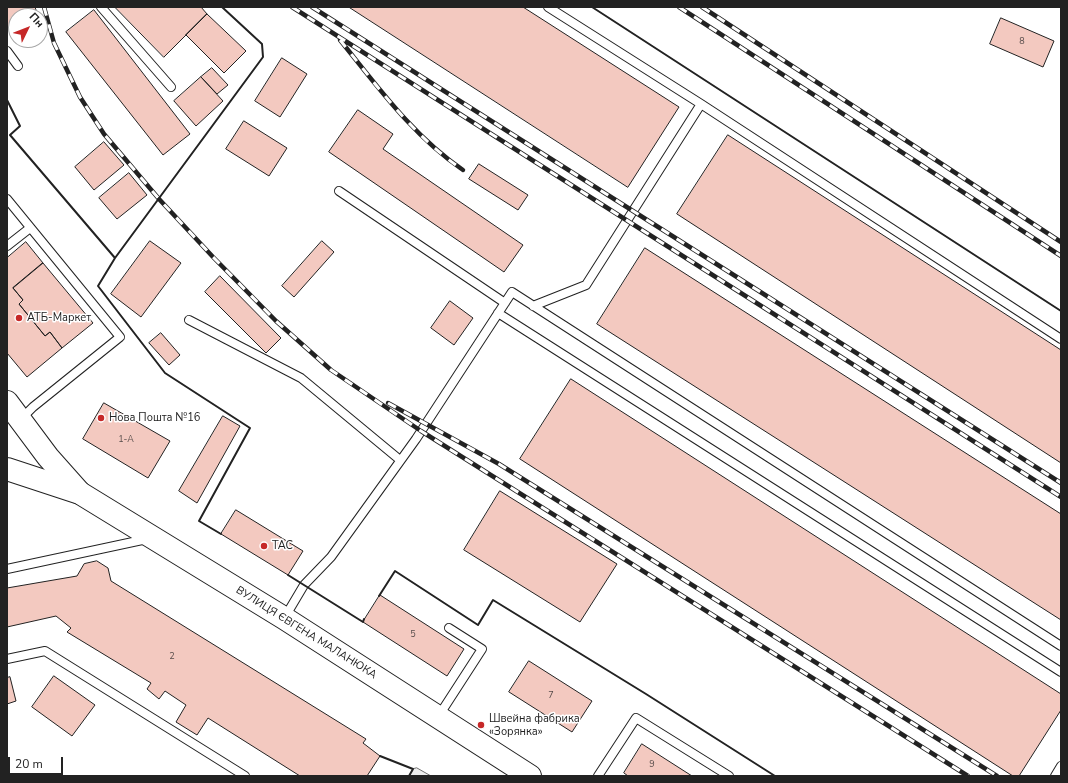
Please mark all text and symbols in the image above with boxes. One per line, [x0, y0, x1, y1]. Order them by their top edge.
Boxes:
north arrow [8, 8, 48, 48]
text: Пн [26, 10, 47, 31]
house number: 8 [1019, 37, 1025, 47]
place label: АТБ-Маркет [27, 311, 91, 325]
marker: АТБ-Маркет [14, 313, 24, 323]
place label: Нова Пошта №16 [109, 411, 200, 425]
marker: Нова Пошта №16 [96, 413, 106, 423]
house number: 1-А [118, 435, 134, 445]
place label: ТАС [272, 539, 293, 553]
marker: ТАС [259, 541, 269, 551]
street label: ВУЛИЦЯ ЄВГЕНА МАЛАНЮКА [233, 584, 379, 682]
house number: 5 [410, 630, 416, 640]
house number: 2 [169, 652, 175, 662]
house number: 7 [548, 691, 554, 701]
place label: Швейна фабрика «Зорянка» [489, 712, 580, 738]
marker: Швейна фабрика «Зорянка» [476, 720, 486, 730]
scale bar [10, 749, 65, 775]
text: 20 m [15, 756, 43, 772]
house number: 9 [649, 760, 655, 770]

